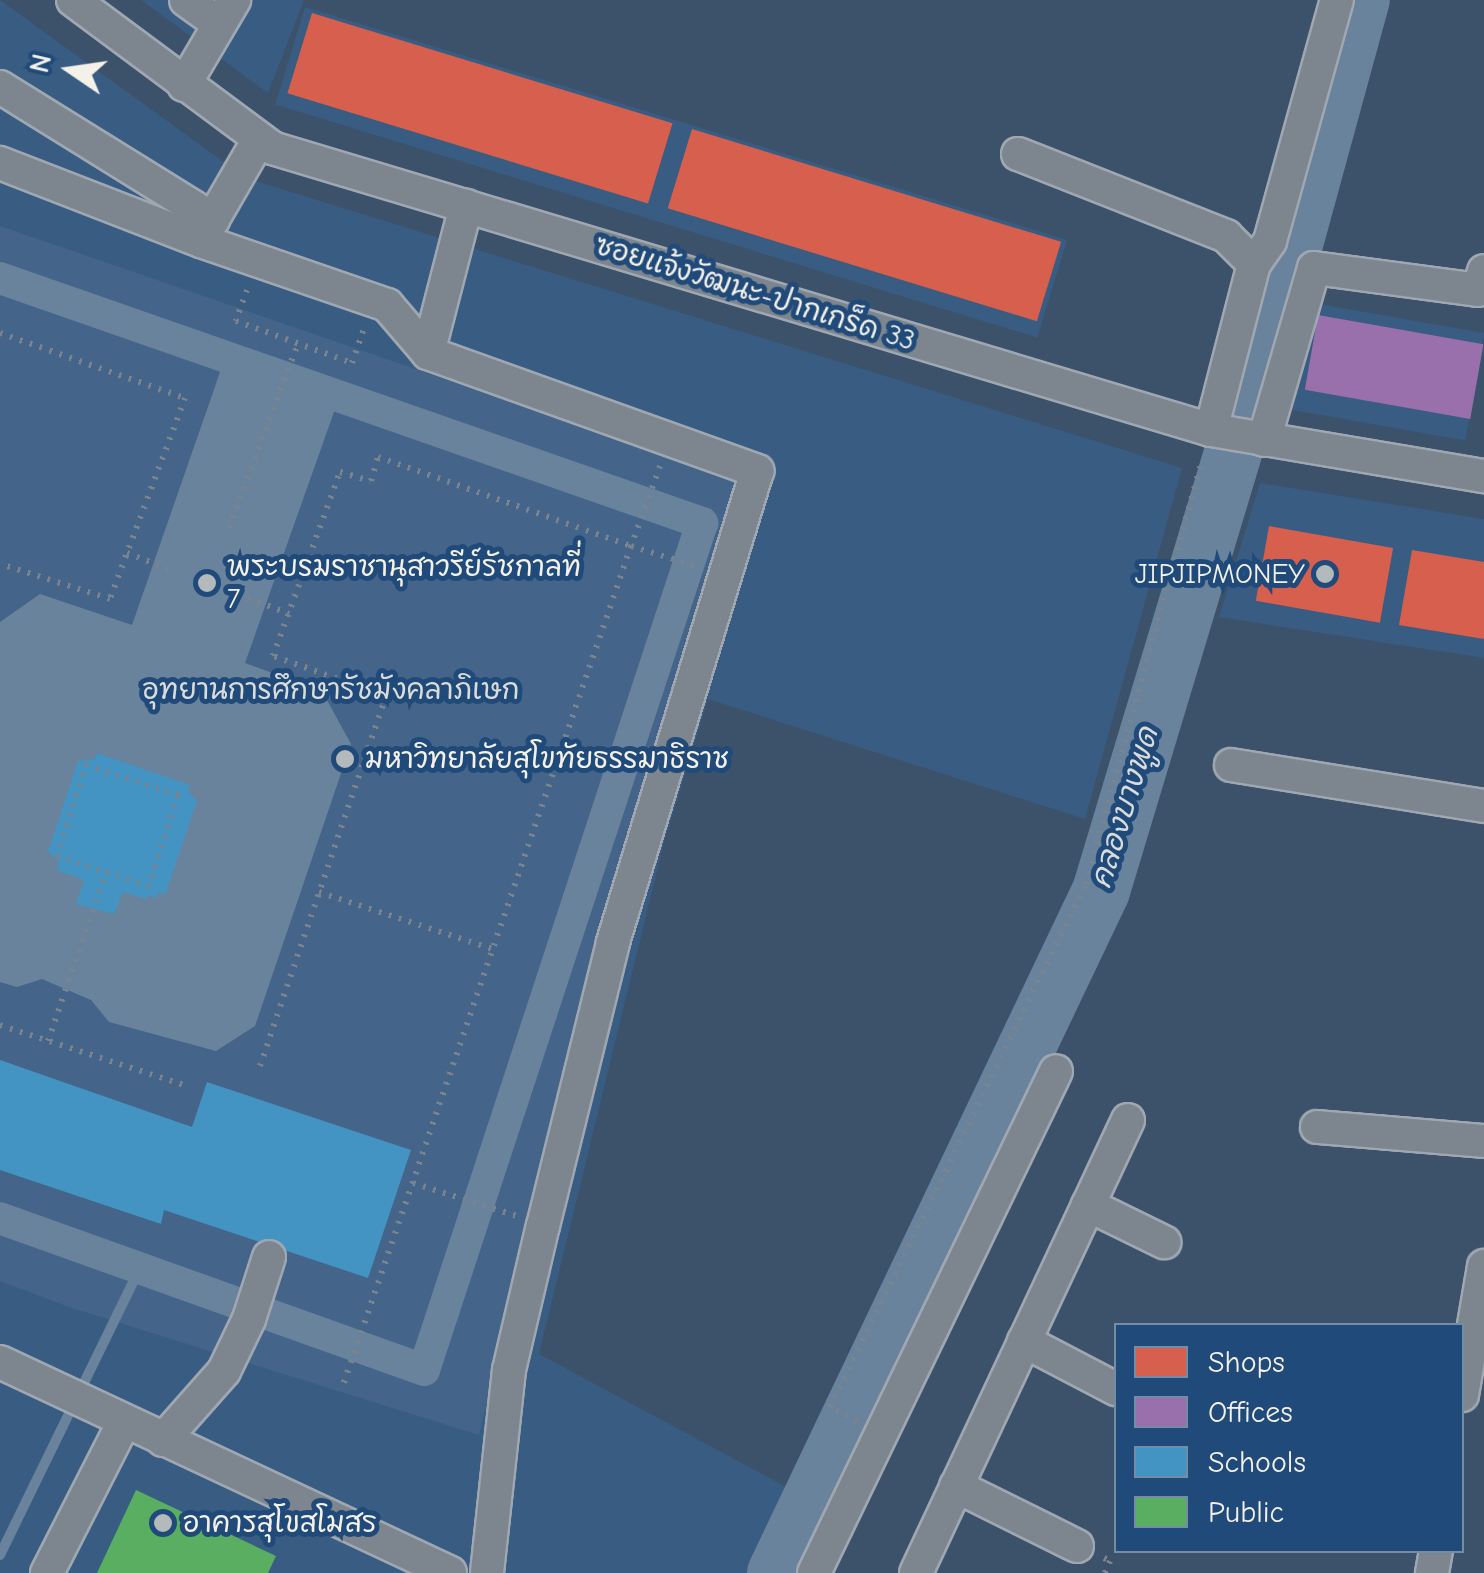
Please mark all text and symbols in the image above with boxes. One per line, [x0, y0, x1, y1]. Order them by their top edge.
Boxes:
north arrow [20, 20, 120, 120]
text: N [23, 51, 58, 76]
street label: ซอยแจ้งวัฒนะ-ปากเกร็ด 33 [591, 228, 919, 358]
place label: พระบรมราชานุสาวรีย์รัชกาลที่ 7 [227, 550, 581, 616]
place label: JIPJIPMONEY [1135, 557, 1305, 591]
marker: JIPJIPMONEY [1314, 563, 1336, 585]
marker: พระบรมราชานุสาวรีย์รัชกาลที่ 7 [196, 572, 218, 594]
park label: อุทยานการศึกษารัชมังคลาภิเษก [142, 673, 520, 707]
water label: คลองบางพูด [1083, 723, 1167, 893]
place label: มหาวิทยาลัยสุโขทัยธรรมาธิราช [365, 742, 729, 776]
marker: มหาวิทยาลัยสุโขทัยธรรมาธิราช [334, 748, 356, 770]
legend [1114, 1323, 1464, 1553]
text: Shops [1208, 1345, 1285, 1380]
text: Offices [1208, 1395, 1293, 1430]
text: Schools [1208, 1445, 1306, 1480]
text: Public [1208, 1495, 1284, 1530]
place label: อาคารสุโขสโมสร [183, 1506, 377, 1540]
marker: อาคารสุโขสโมสร [152, 1512, 174, 1534]

